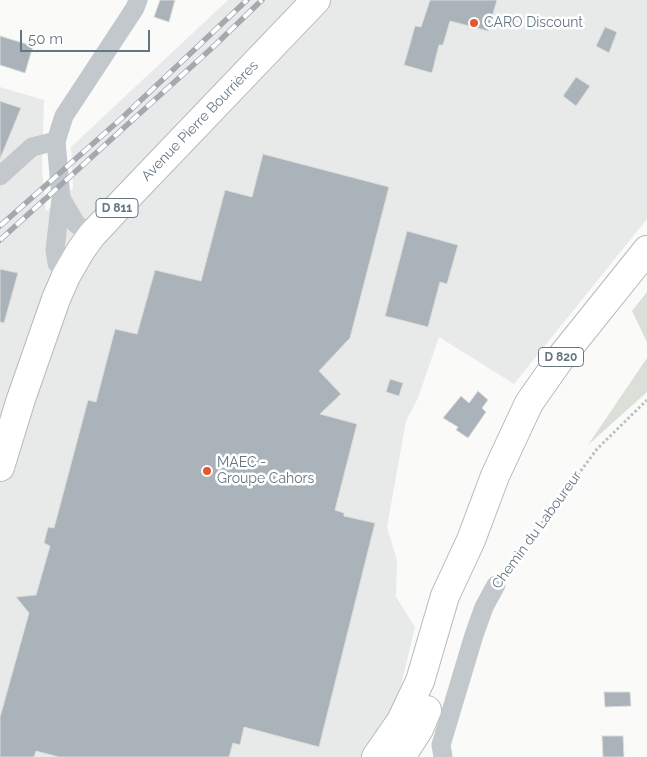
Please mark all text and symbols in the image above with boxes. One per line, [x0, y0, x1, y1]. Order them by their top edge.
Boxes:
place label: CARO Discount [484, 15, 583, 31]
marker: CARO Discount [468, 17, 480, 29]
scale bar [22, 20, 152, 52]
text: 50 m [28, 30, 63, 48]
street label: Avenue Pierre Bourrières [138, 57, 262, 185]
road number: D 811 [96, 198, 138, 218]
road number: D 820 [538, 348, 584, 367]
place label: MAEC - Groupe Cahors [217, 455, 314, 488]
marker: MAEC - Groupe Cahors [201, 465, 213, 477]
street label: Chemin du Laboureur [489, 468, 585, 592]

